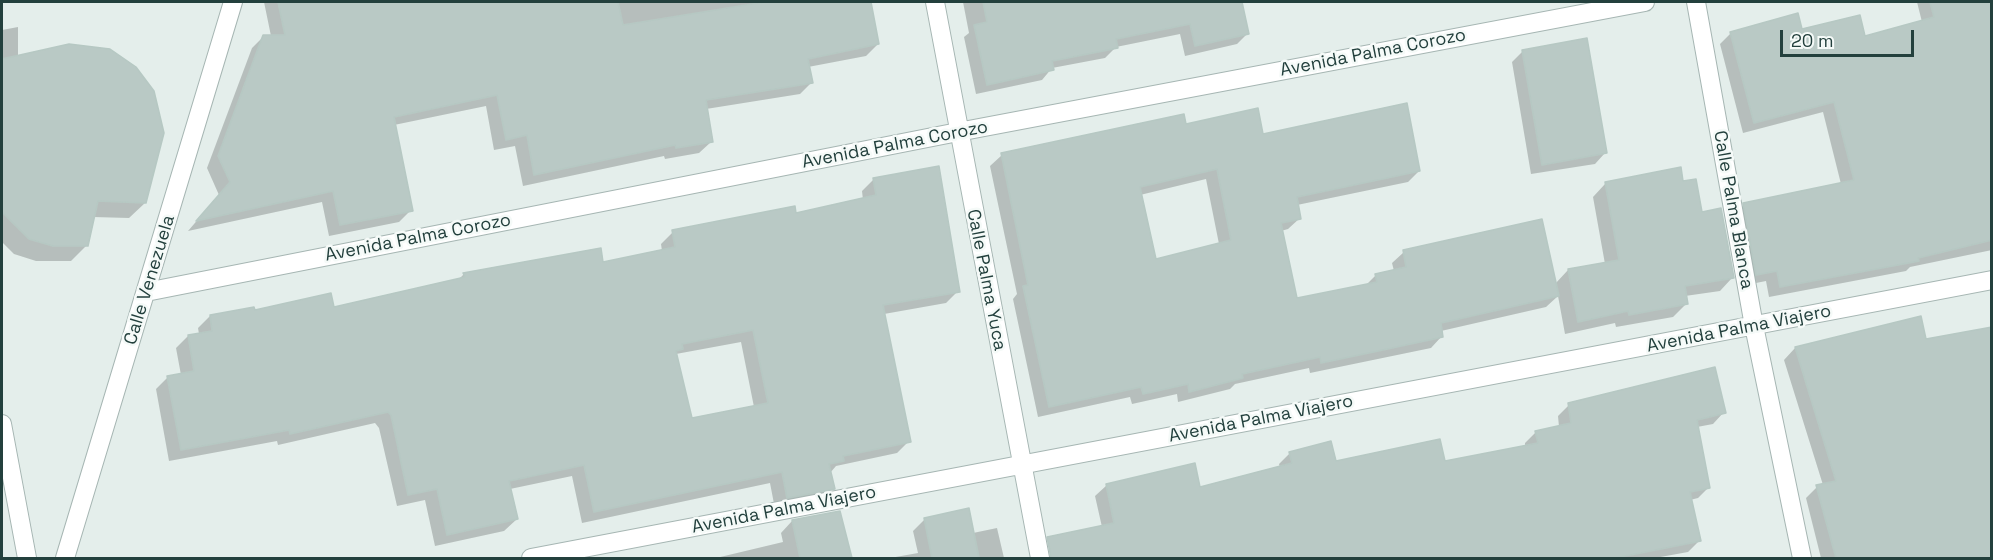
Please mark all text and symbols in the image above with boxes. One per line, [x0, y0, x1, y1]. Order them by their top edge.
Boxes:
scale bar [1783, 18, 1916, 56]
street label: Avenida Palma Corozo [1278, 24, 1468, 82]
text: 20 m [1791, 29, 1834, 52]
street label: Avenida Palma Corozo [800, 116, 990, 174]
street label: Calle Palma Blanca [1708, 129, 1758, 291]
street label: Calle Palma Yuca [962, 207, 1010, 353]
street label: Avenida Palma Corozo [323, 209, 513, 267]
street label: Calle Venezuela [120, 213, 180, 347]
street label: Avenida Palma Viajero [1645, 301, 1833, 357]
street label: Avenida Palma Viajero [1167, 391, 1355, 447]
street label: Avenida Palma Viajero [690, 482, 878, 538]

